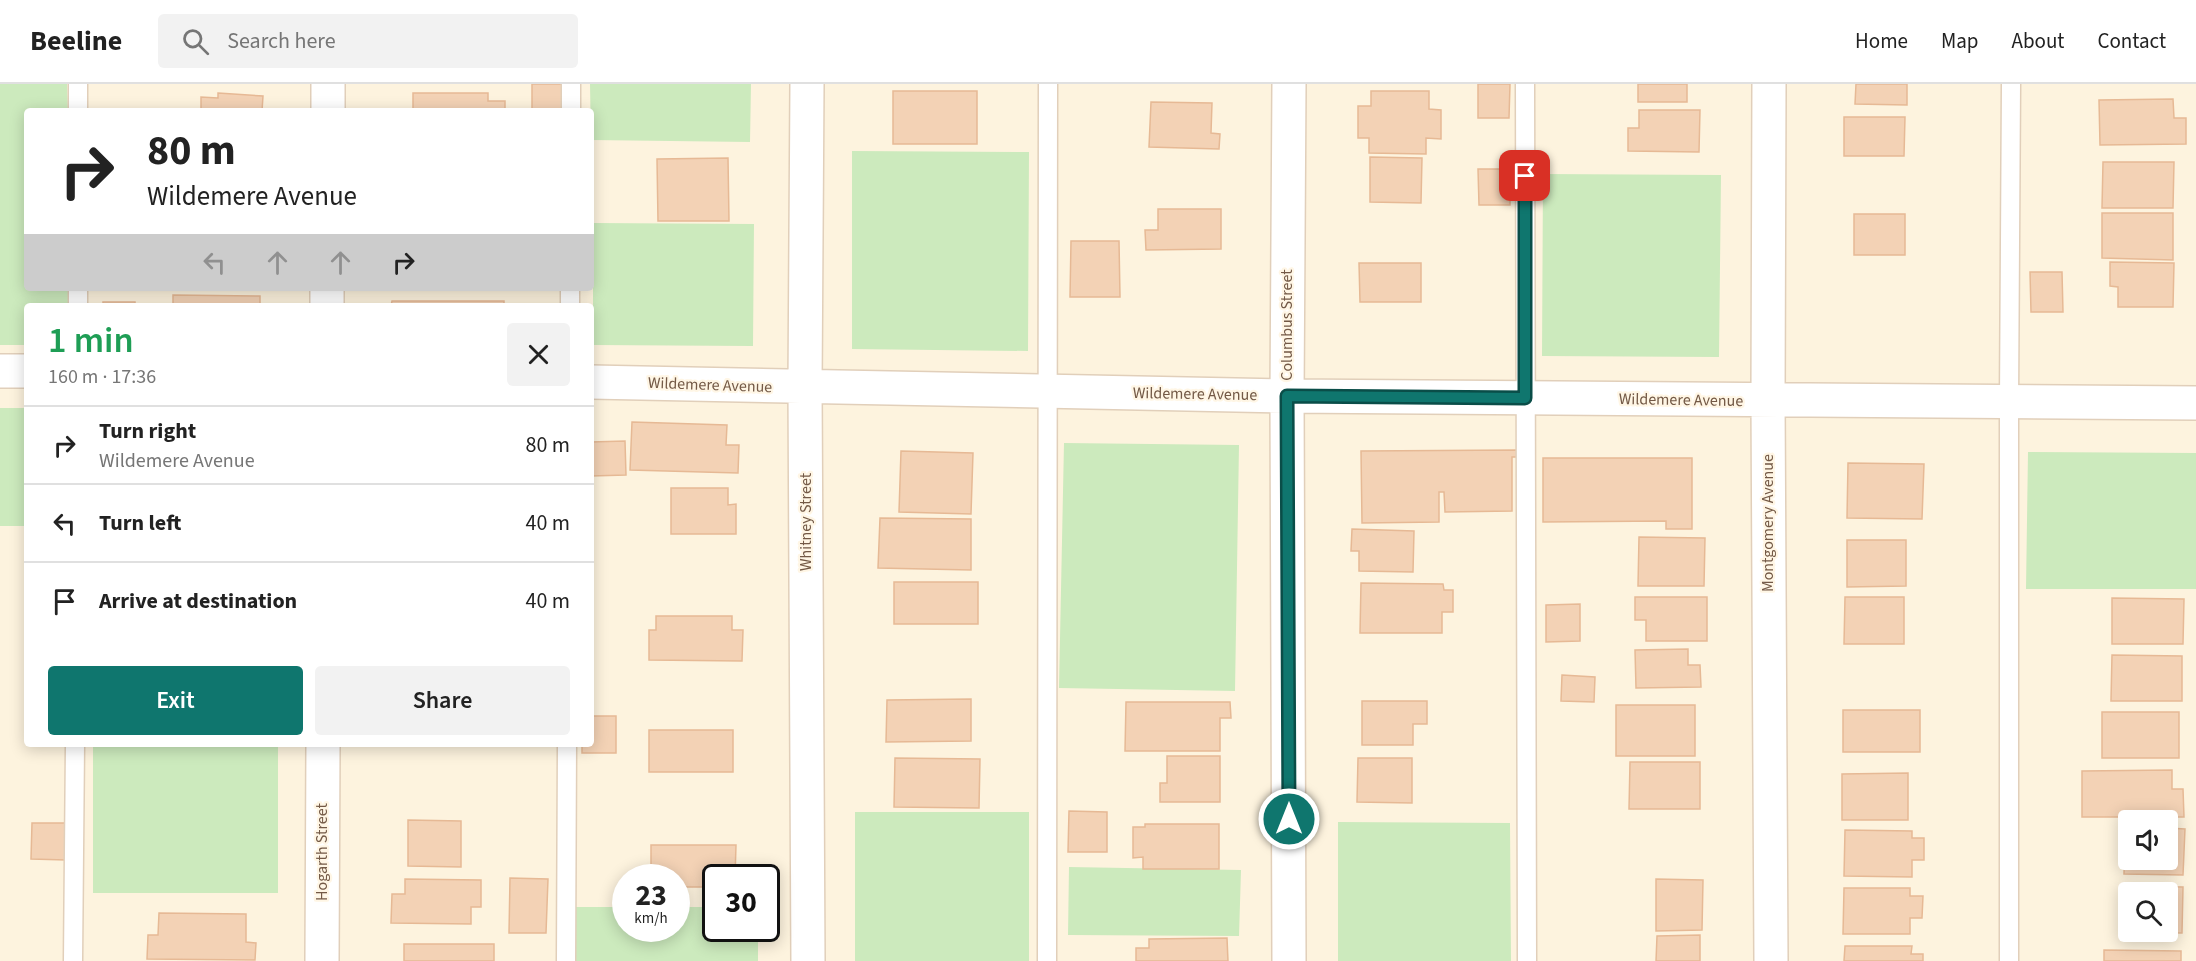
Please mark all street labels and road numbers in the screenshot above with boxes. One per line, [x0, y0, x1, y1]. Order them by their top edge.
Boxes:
street label: Columbus Street [1276, 269, 1298, 381]
street label: Wildemere Avenue [647, 372, 773, 398]
street label: Wildemere Avenue [1133, 382, 1257, 406]
street label: Wildemere Avenue [1619, 388, 1743, 412]
street label: Montgomery Avenue [1757, 454, 1779, 592]
street label: Whitney Street [795, 472, 817, 571]
street label: Hogarth Street [311, 802, 333, 901]

